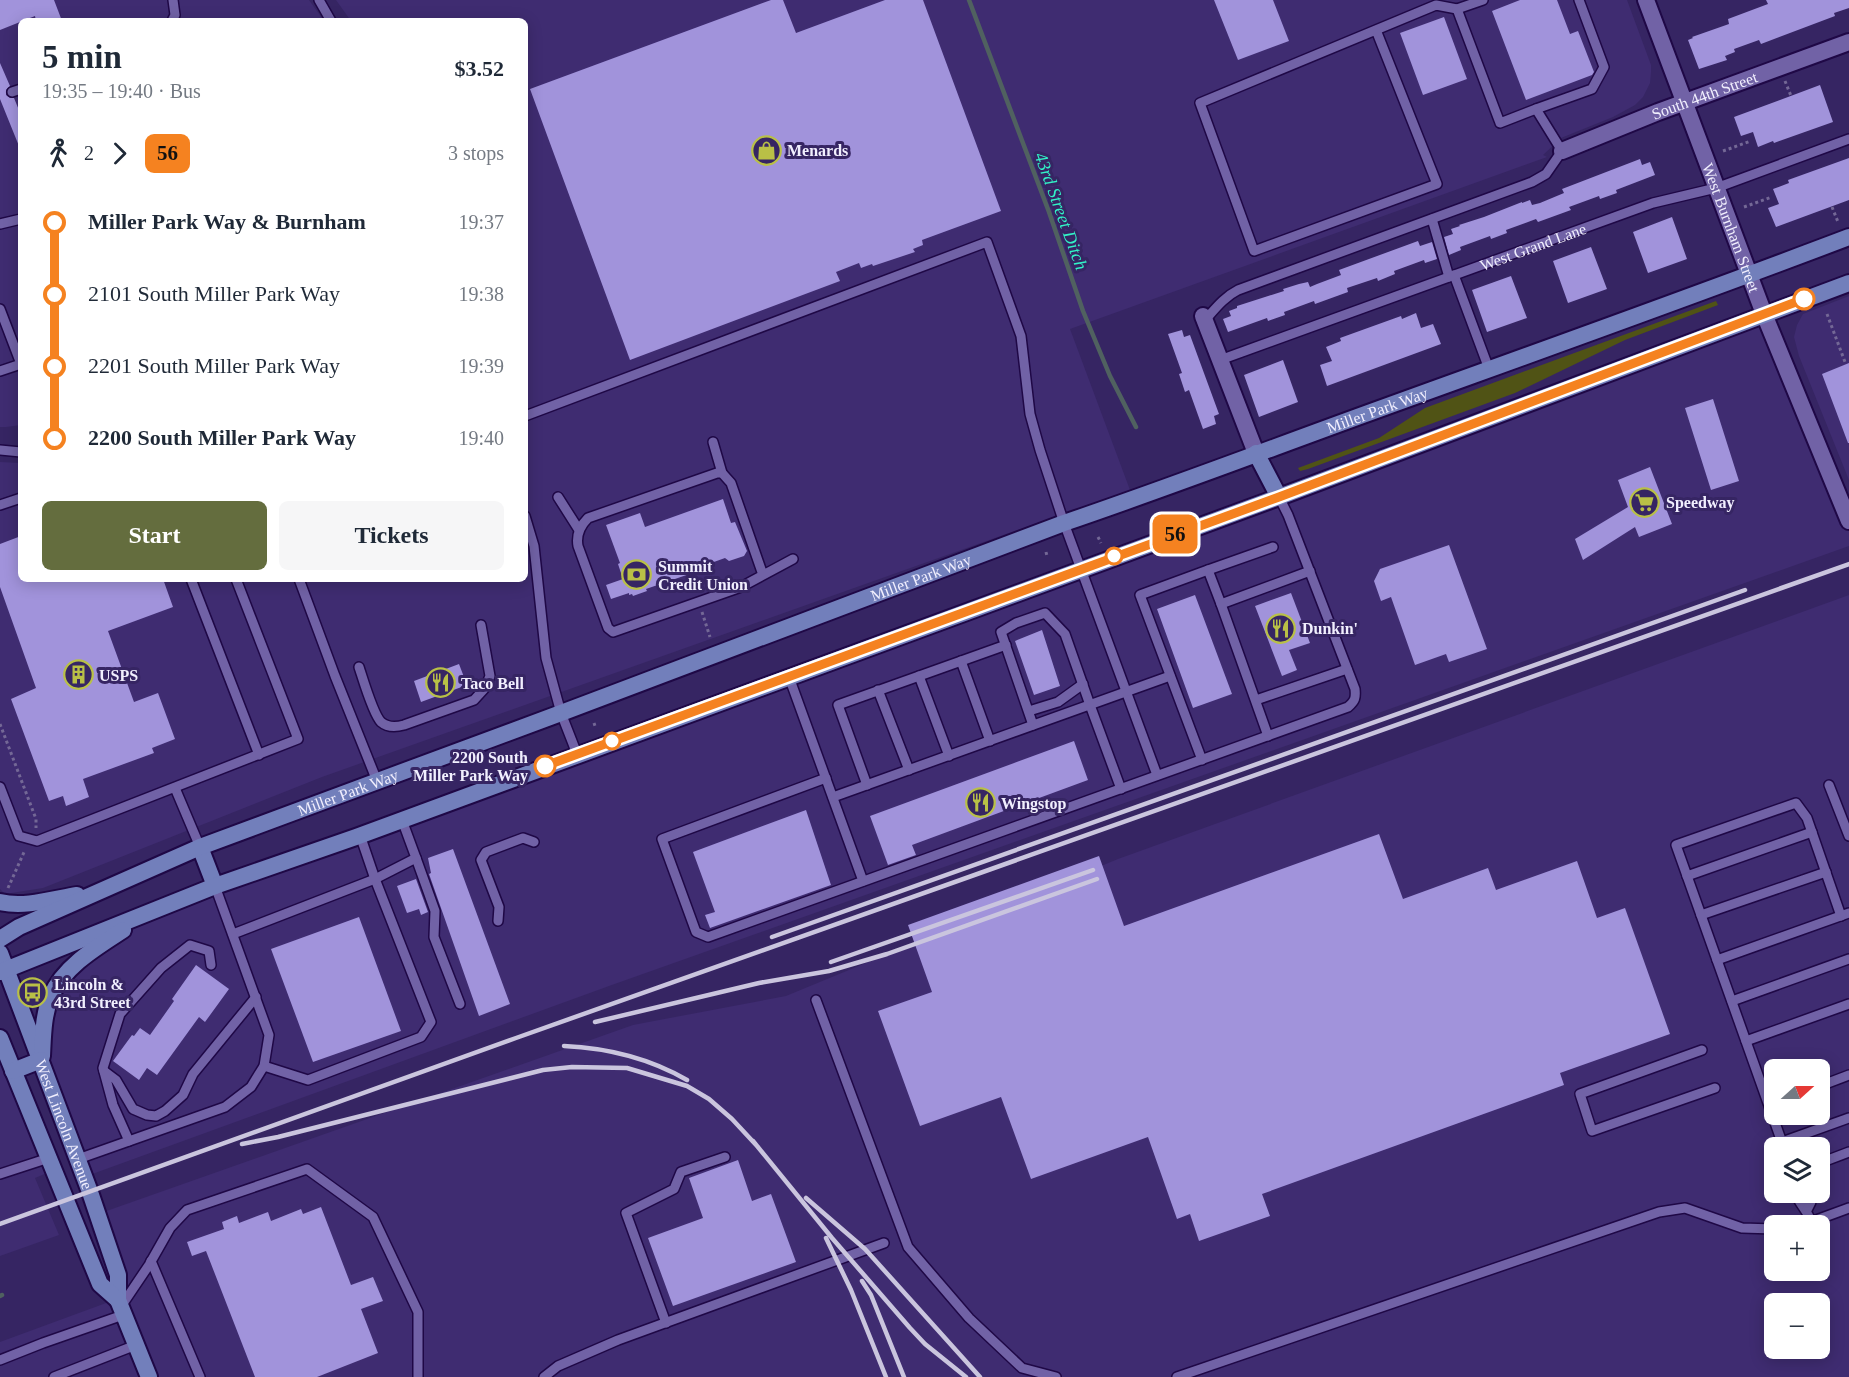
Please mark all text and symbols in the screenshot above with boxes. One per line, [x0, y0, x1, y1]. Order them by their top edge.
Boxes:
text: 5 min [42, 39, 122, 75]
text: $3.52 [455, 56, 504, 81]
street label: South 44th Street [1649, 68, 1760, 122]
text: 19:35 – 19:40 · Bus [42, 80, 201, 102]
shop icon: Menards [750, 134, 782, 166]
icon: walk [42, 137, 75, 170]
icon: forward [103, 137, 136, 170]
text: 56 [157, 141, 178, 165]
text: 2 [84, 142, 94, 164]
text: 3 stops [448, 142, 504, 164]
place label: Menards [787, 142, 848, 159]
water label: 43rd Street Ditch [1030, 149, 1092, 273]
street label: West Burnham Street [1700, 161, 1764, 295]
text: Miller Park Way & Burnham [88, 209, 366, 234]
text: 19:37 [458, 211, 504, 233]
street label: West Grand Lane [1478, 219, 1588, 274]
text: 2101 South Miller Park Way [88, 281, 340, 306]
text: 19:38 [458, 283, 504, 305]
unlabelled marker [1793, 288, 1815, 310]
text: 2201 South Miller Park Way [88, 353, 340, 378]
text: 19:39 [458, 355, 504, 377]
street label: Miller Park Way [1324, 384, 1430, 436]
text: 2200 South Miller Park Way [88, 425, 356, 450]
text: 19:40 [458, 427, 504, 449]
supermarket icon: Speedway [1629, 486, 1661, 518]
place label: Speedway [1666, 494, 1734, 512]
button: Start [42, 501, 267, 570]
button: Tickets [279, 501, 504, 570]
line badge: 56 [1148, 514, 1202, 554]
text: 56 [1165, 522, 1186, 546]
unlabelled marker [1105, 547, 1123, 565]
street label: Miller Park Way [868, 550, 974, 604]
place label: Summit Credit Union [658, 558, 748, 593]
bank icon: Summit Credit Union [621, 559, 653, 591]
restaurant icon: Dunkin' [1265, 612, 1297, 644]
place label: Dunkin' [1302, 620, 1358, 637]
building icon: USPS [62, 659, 94, 691]
place label: USPS [99, 667, 138, 684]
restaurant icon: Taco Bell [424, 667, 456, 699]
place label: Taco Bell [461, 675, 525, 692]
unlabelled marker [603, 732, 621, 750]
place label: 2200 South Miller Park Way [413, 749, 528, 785]
marker: 2200 South Miller Park Way [534, 755, 556, 777]
street label: Miller Park Way [295, 766, 401, 819]
restaurant icon: Wingstop [964, 787, 996, 819]
place label: Wingstop [1001, 795, 1067, 813]
place label: Lincoln & 43rd Street [54, 976, 131, 1011]
bus stop icon: Lincoln & 43rd Street [17, 977, 49, 1009]
street label: West Lincoln Avenue [32, 1057, 97, 1191]
north arrow [1764, 1059, 1830, 1125]
map controls [1764, 1059, 1830, 1359]
button: layers [1764, 1137, 1830, 1203]
button: + [1764, 1215, 1830, 1281]
button: − [1764, 1293, 1830, 1359]

